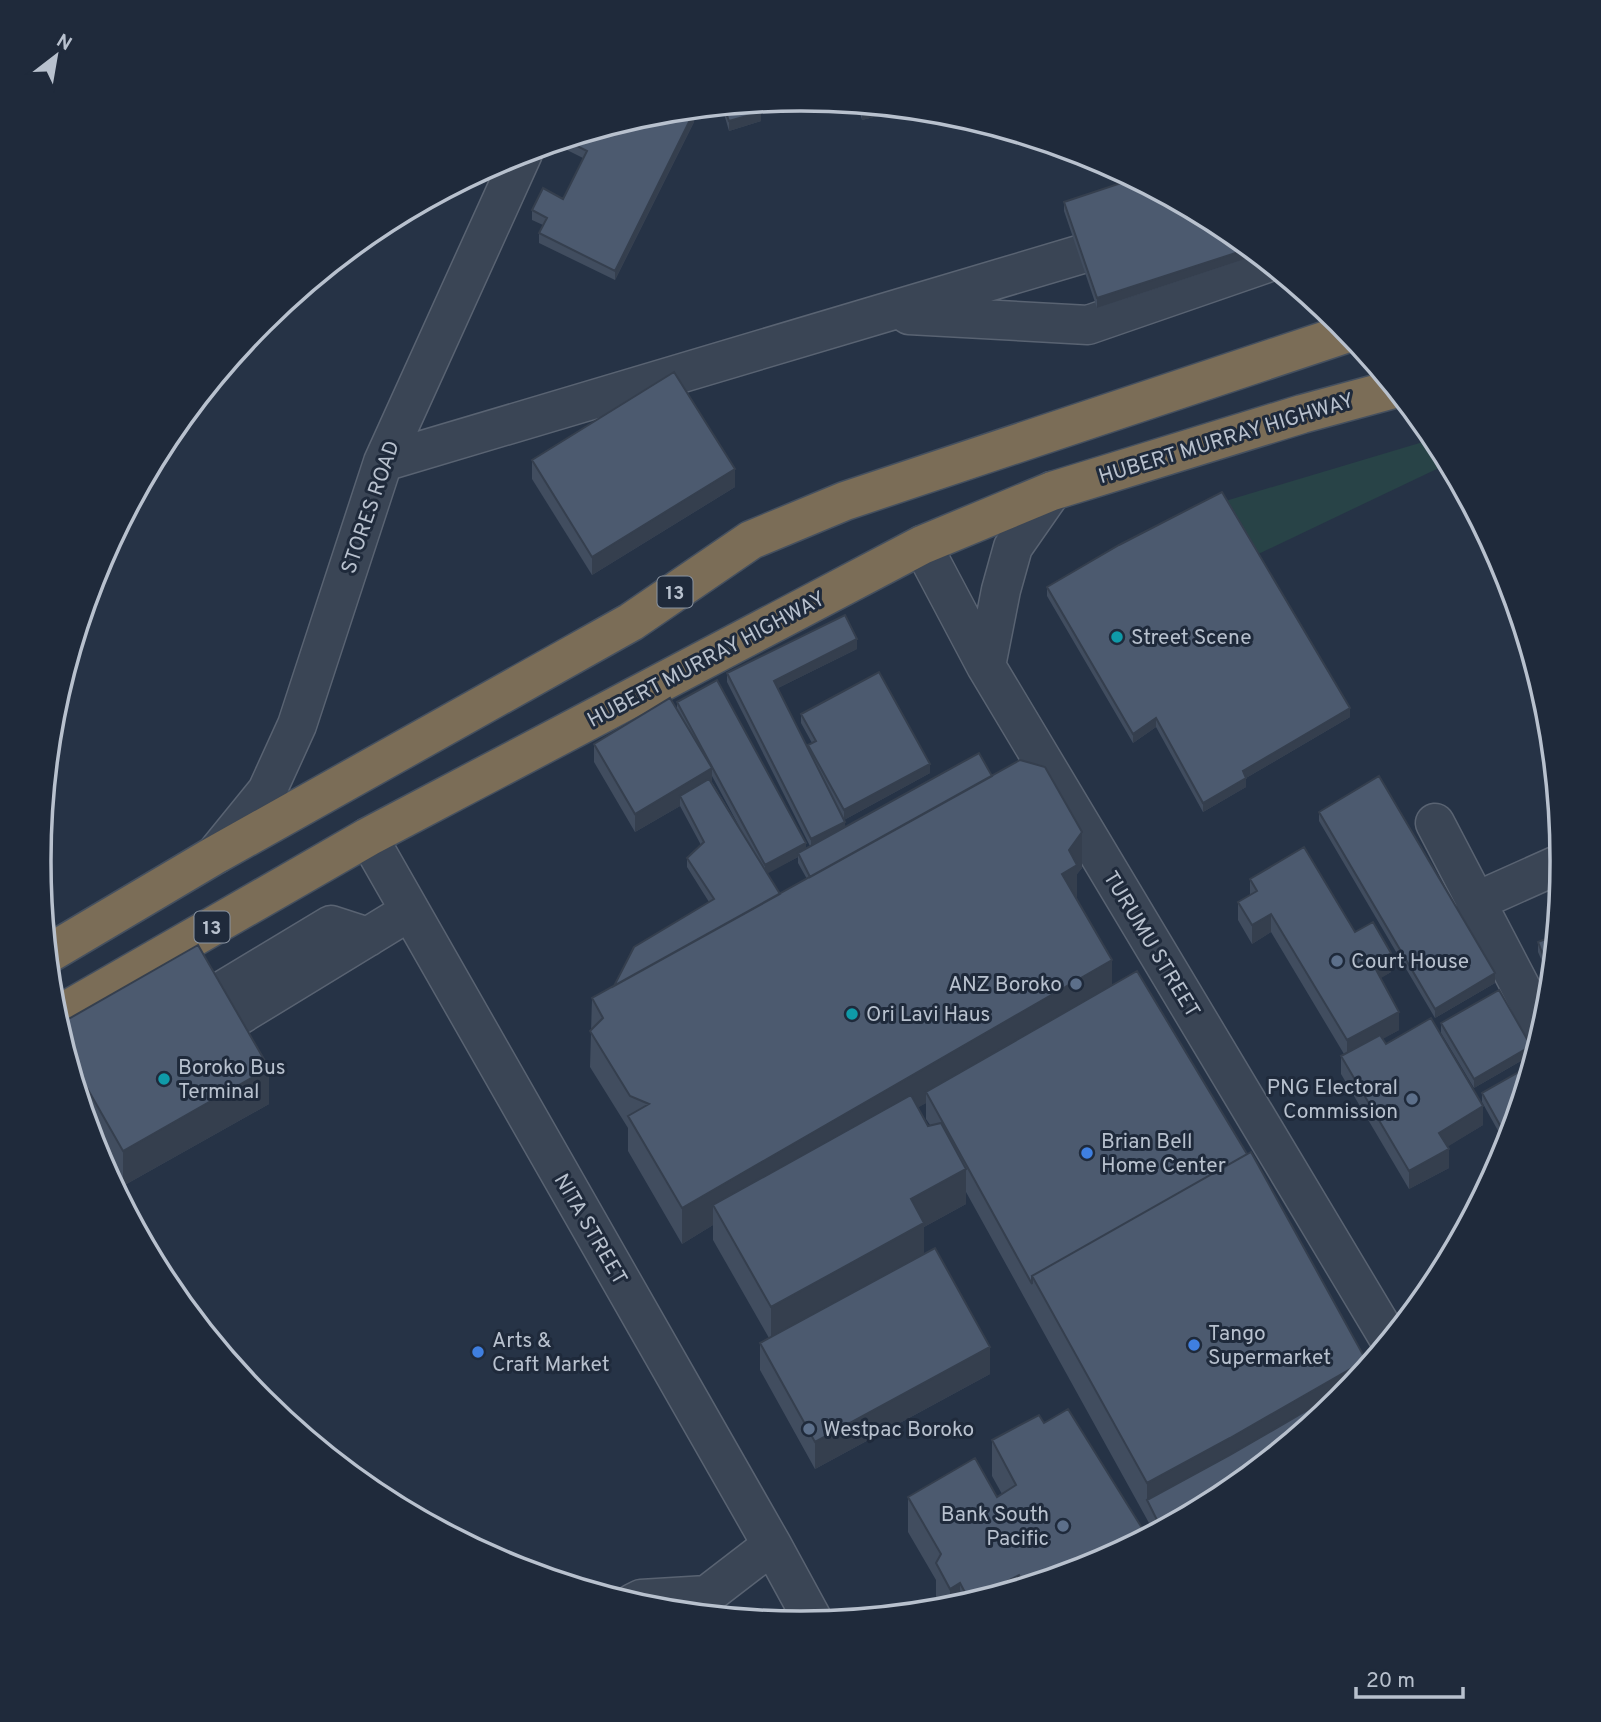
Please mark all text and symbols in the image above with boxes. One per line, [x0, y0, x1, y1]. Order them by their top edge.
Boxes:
north arrow [21, 21, 91, 91]
text: N [52, 29, 76, 57]
street label: HUBERT MURRAY HIGHWAY [1095, 388, 1358, 491]
street label: STORES ROAD [336, 437, 407, 578]
road number: 13 [658, 576, 692, 608]
street label: HUBERT MURRAY HIGHWAY [583, 586, 830, 735]
place label: Street Scene [1131, 625, 1252, 652]
marker: Street Scene [1109, 629, 1125, 645]
street label: TURUMU STREET [1096, 866, 1205, 1023]
road number: 13 [194, 911, 230, 942]
place label: Court House [1351, 949, 1469, 976]
marker: Court House [1329, 953, 1345, 969]
place label: ANZ Boroko [948, 972, 1062, 999]
marker: ANZ Boroko [1068, 976, 1084, 992]
place label: Ori Lavi Haus [866, 1002, 990, 1029]
marker: Ori Lavi Haus [844, 1006, 860, 1022]
place label: Boroko Bus Terminal [178, 1055, 286, 1106]
marker: Boroko Bus Terminal [156, 1071, 172, 1087]
place label: PNG Electoral Commission [1267, 1075, 1398, 1126]
marker: PNG Electoral Commission [1404, 1091, 1420, 1107]
place label: Brian Bell Home Center [1101, 1129, 1226, 1180]
marker: Brian Bell Home Center [1079, 1145, 1095, 1161]
street label: NITA STREET [547, 1169, 632, 1290]
place label: Tango Supermarket [1208, 1321, 1331, 1372]
place label: Arts & Craft Market [492, 1328, 610, 1379]
marker: Tango Supermarket [1186, 1337, 1202, 1353]
marker: Arts & Craft Market [470, 1344, 486, 1360]
place label: Westpac Boroko [823, 1417, 974, 1444]
marker: Westpac Boroko [801, 1421, 817, 1437]
place label: Bank South Pacific [941, 1502, 1049, 1553]
marker: Bank South Pacific [1055, 1518, 1071, 1534]
scale bar [1356, 1656, 1463, 1700]
text: 20 m [1366, 1668, 1415, 1695]

